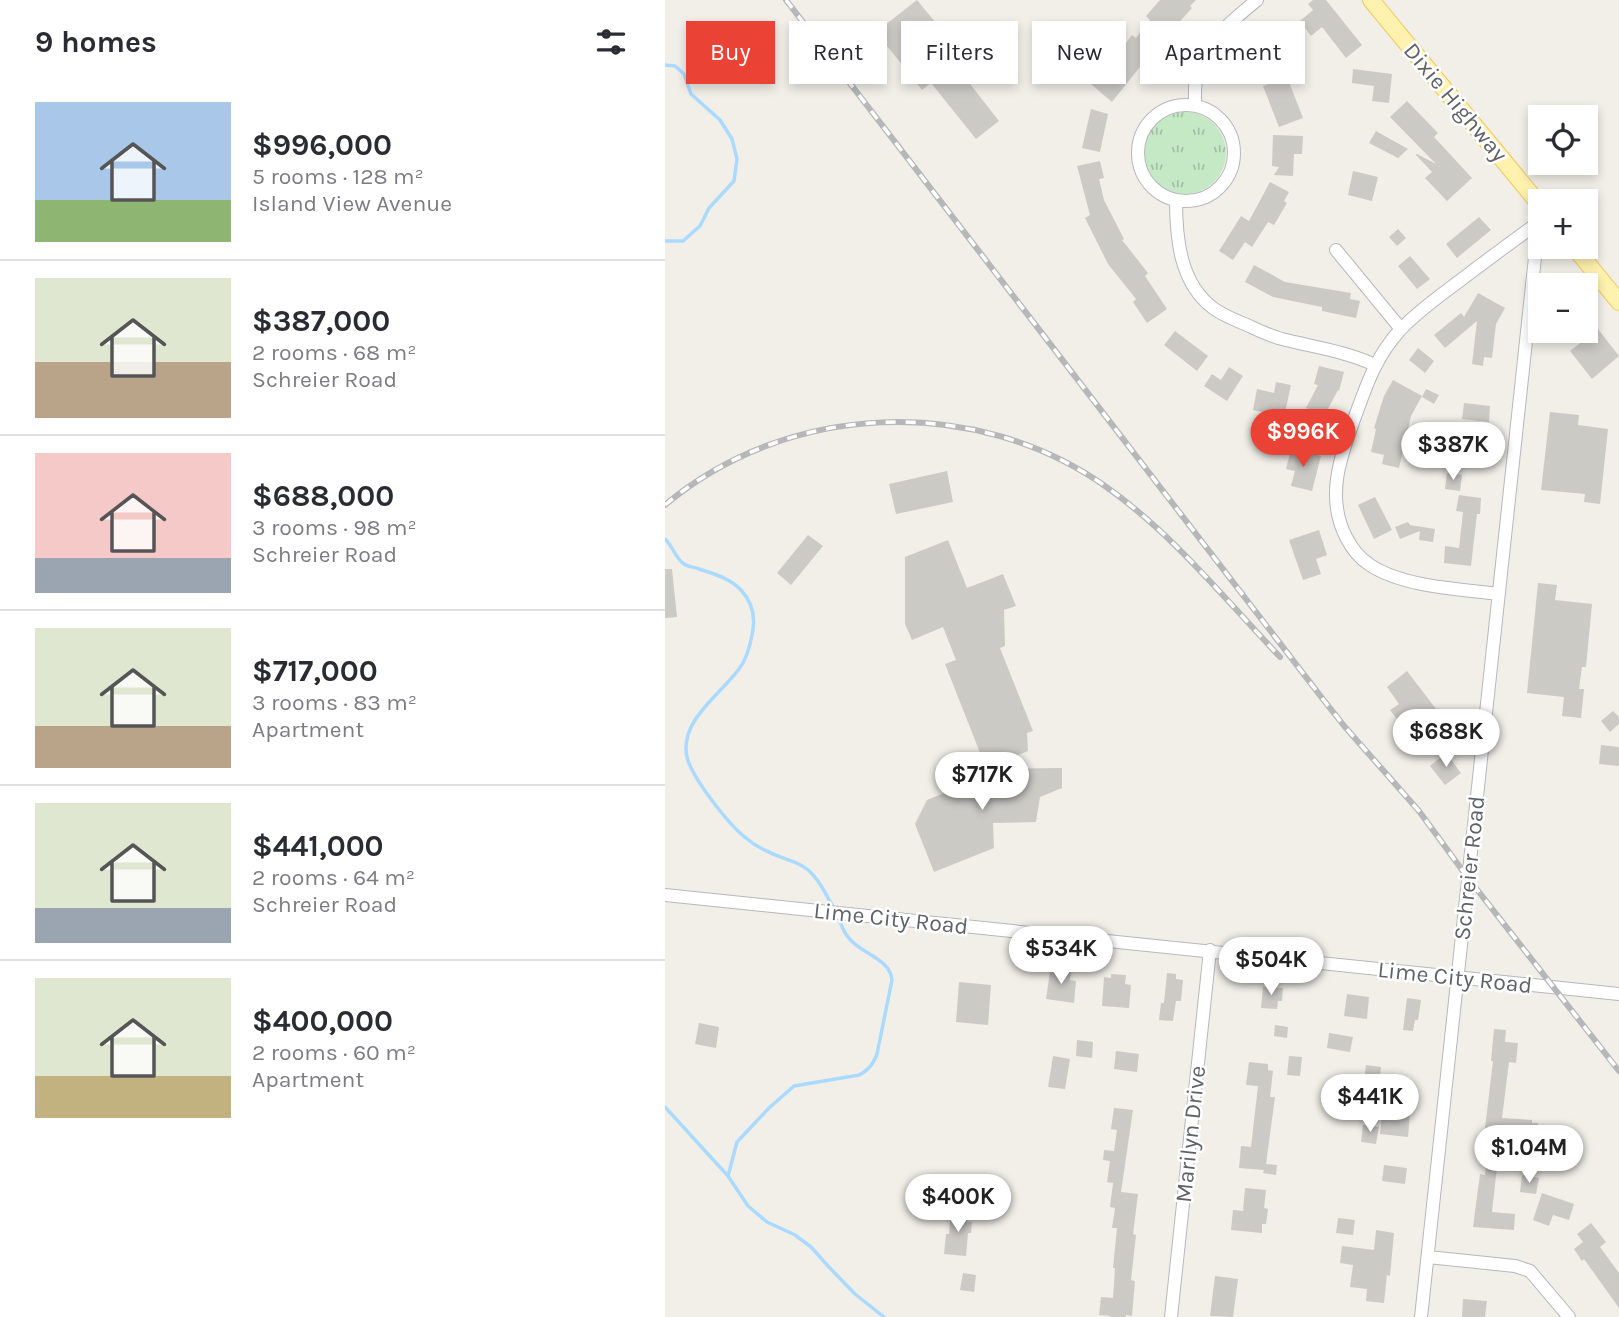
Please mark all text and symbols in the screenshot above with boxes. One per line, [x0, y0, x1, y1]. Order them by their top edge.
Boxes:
chip: Buy [686, 21, 775, 84]
chip: Rent [789, 21, 887, 84]
chip: Filters [901, 21, 1018, 84]
chip: New [1032, 21, 1126, 84]
chip: Apartment [1140, 21, 1305, 84]
icon: filters [592, 23, 630, 61]
text: 9 homes [35, 24, 157, 60]
street label: Dixie Highway [1398, 37, 1513, 168]
map controls [1528, 105, 1598, 343]
button: locate [1528, 105, 1598, 175]
text: $996,000 [252, 127, 392, 163]
icon: home [91, 130, 175, 214]
text: 5 rooms · 128 m² [252, 163, 424, 190]
button: + [1528, 189, 1598, 259]
text: Island View Avenue [252, 190, 452, 217]
button: − [1528, 273, 1598, 343]
text: $387,000 [252, 303, 390, 339]
icon: home [91, 306, 175, 390]
text: 2 rooms · 68 m² [252, 339, 416, 366]
text: Schreier Road [252, 366, 397, 393]
pin: $996K [1254, 410, 1352, 469]
text: $996K [1267, 418, 1339, 445]
pin: $387K [1404, 422, 1502, 482]
text: $387K [1417, 431, 1489, 458]
text: $688,000 [252, 478, 394, 514]
icon: home [91, 481, 175, 565]
text: 3 rooms · 98 m² [252, 514, 417, 541]
text: Schreier Road [252, 541, 397, 568]
text: $717,000 [252, 653, 378, 689]
icon: home [91, 656, 175, 740]
text: 3 rooms · 83 m² [252, 689, 417, 716]
pin: $688K [1397, 710, 1495, 769]
text: Apartment [252, 716, 364, 743]
text: $688K [1409, 718, 1483, 745]
pin: $717K [933, 752, 1031, 812]
text: $717K [951, 761, 1013, 788]
street label: Schreier Road [1448, 794, 1491, 942]
text: $441,000 [252, 828, 384, 864]
icon: home [91, 831, 175, 915]
text: 2 rooms · 64 m² [252, 864, 415, 891]
text: Schreier Road [252, 891, 397, 918]
street label: Lime City Road [812, 897, 969, 940]
pin: $534K [1012, 926, 1110, 986]
text: $534K [1025, 935, 1097, 962]
pin: $504K [1222, 937, 1320, 997]
text: $504K [1235, 946, 1307, 973]
street label: Lime City Road [1376, 956, 1533, 999]
text: $400,000 [252, 1003, 393, 1039]
icon: home [91, 1006, 175, 1090]
text: 2 rooms · 60 m² [252, 1039, 416, 1066]
street label: Marilyn Drive [1170, 1064, 1211, 1204]
text: Apartment [252, 1066, 364, 1093]
pin: $441K [1321, 1074, 1419, 1134]
text: $441K [1337, 1083, 1403, 1110]
pin: $1.04M [1472, 1126, 1586, 1185]
text: $1.04M [1490, 1134, 1568, 1161]
pin: $400K [909, 1174, 1007, 1234]
text: $400K [921, 1183, 995, 1210]

